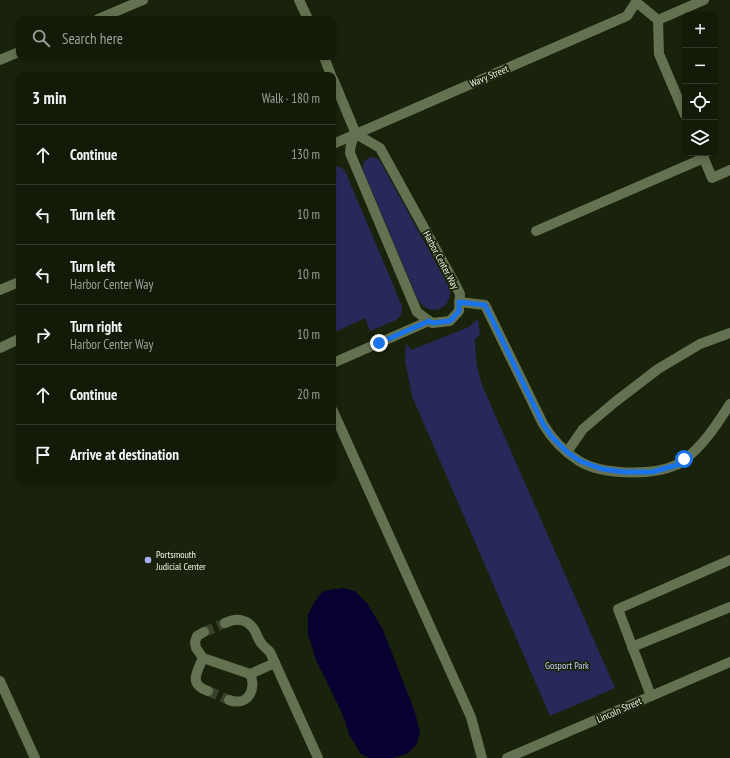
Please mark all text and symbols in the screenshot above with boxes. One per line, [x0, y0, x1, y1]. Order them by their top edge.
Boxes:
map controls [682, 12, 718, 156]
button: + [682, 12, 718, 48]
search box [16, 16, 336, 60]
icon: search [30, 27, 52, 49]
text: Search here [62, 29, 123, 48]
button: − [682, 48, 718, 84]
street label: Wavy Street [468, 62, 510, 90]
button: locate [682, 84, 718, 120]
text: 3 min [32, 87, 66, 109]
text: Walk · 180 m [262, 90, 320, 107]
button: layers [682, 120, 718, 156]
icon: ahead [32, 144, 54, 166]
text: Continue [70, 145, 117, 164]
text: 130 m [291, 146, 320, 163]
icon: left [32, 204, 54, 226]
text: Turn left [70, 205, 115, 224]
text: 10 m [297, 206, 320, 223]
street label: Harbor Center Way [420, 229, 462, 292]
text: Turn left [70, 257, 115, 276]
icon: left [32, 264, 54, 286]
text: 10 m [297, 266, 320, 283]
text: Harbor Center Way [70, 276, 153, 293]
text: Turn right [70, 317, 122, 336]
icon: right [32, 324, 54, 346]
text: 10 m [297, 326, 320, 343]
route end [370, 334, 388, 352]
text: Harbor Center Way [70, 336, 153, 353]
icon: ahead [32, 384, 54, 406]
text: Continue [70, 385, 117, 404]
text: 20 m [297, 386, 320, 403]
icon: arrive [32, 444, 54, 466]
text: Arrive at destination [70, 445, 179, 464]
route start [675, 450, 693, 468]
place label: Portsmouth Judicial Center [155, 548, 206, 573]
marker: Portsmouth Judicial Center [143, 555, 153, 565]
park label: Gosport Park [545, 659, 589, 672]
street label: Lincoln Street [594, 694, 644, 726]

